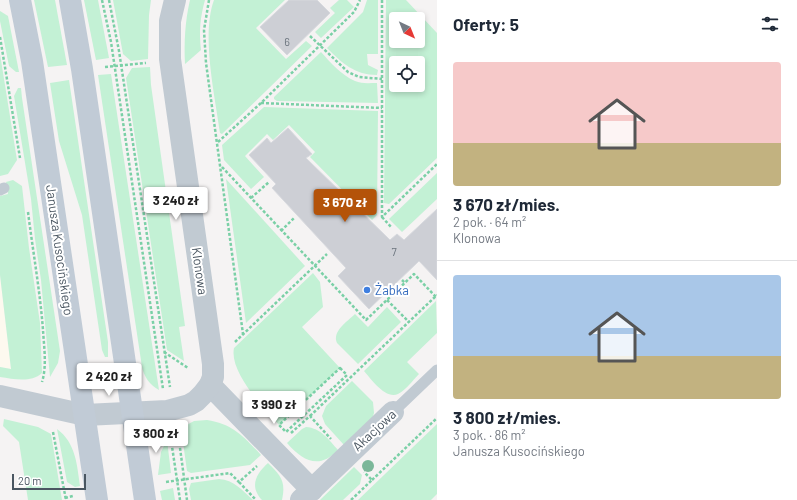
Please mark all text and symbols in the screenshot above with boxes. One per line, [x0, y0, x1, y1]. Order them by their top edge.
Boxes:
north arrow [389, 12, 425, 48]
map controls [389, 12, 425, 92]
icon: filters [759, 13, 781, 35]
text: Oferty: 5 [453, 14, 519, 34]
house number: 6 [284, 35, 290, 48]
button: locate [389, 56, 425, 92]
icon: home [581, 88, 653, 160]
street label: Janusza Kusocińskiego [43, 184, 77, 316]
pin: 3 240 zł [135, 187, 217, 221]
pin: 3 670 zł [304, 189, 386, 223]
text: 3 240 zł [153, 192, 199, 208]
text: 3 670 zł [323, 194, 367, 210]
text: 3 670 zł/mies. [453, 194, 560, 214]
text: 2 pok. · 64 m² [453, 214, 526, 230]
text: Klonowa [453, 230, 501, 246]
house number: 7 [391, 245, 397, 258]
street label: Klonowa [189, 246, 211, 296]
place label: Żabka [375, 282, 409, 298]
marker: Żabka [362, 285, 372, 295]
icon: home [581, 301, 653, 373]
pin: 2 420 zł [68, 363, 150, 397]
text: 2 420 zł [86, 368, 132, 384]
pin: 3 990 zł [233, 391, 315, 425]
text: 3 990 zł [251, 396, 297, 412]
street label: Akacjowa [349, 406, 399, 454]
text: 3 800 zł/mies. [453, 407, 561, 427]
pin: 3 800 zł [115, 420, 197, 454]
text: 3 800 zł [133, 425, 179, 441]
text: 3 pok. · 86 m² [453, 427, 526, 443]
text: Janusza Kusocińskiego [453, 443, 585, 459]
scale bar [12, 472, 86, 491]
text: 20 m [18, 474, 41, 487]

